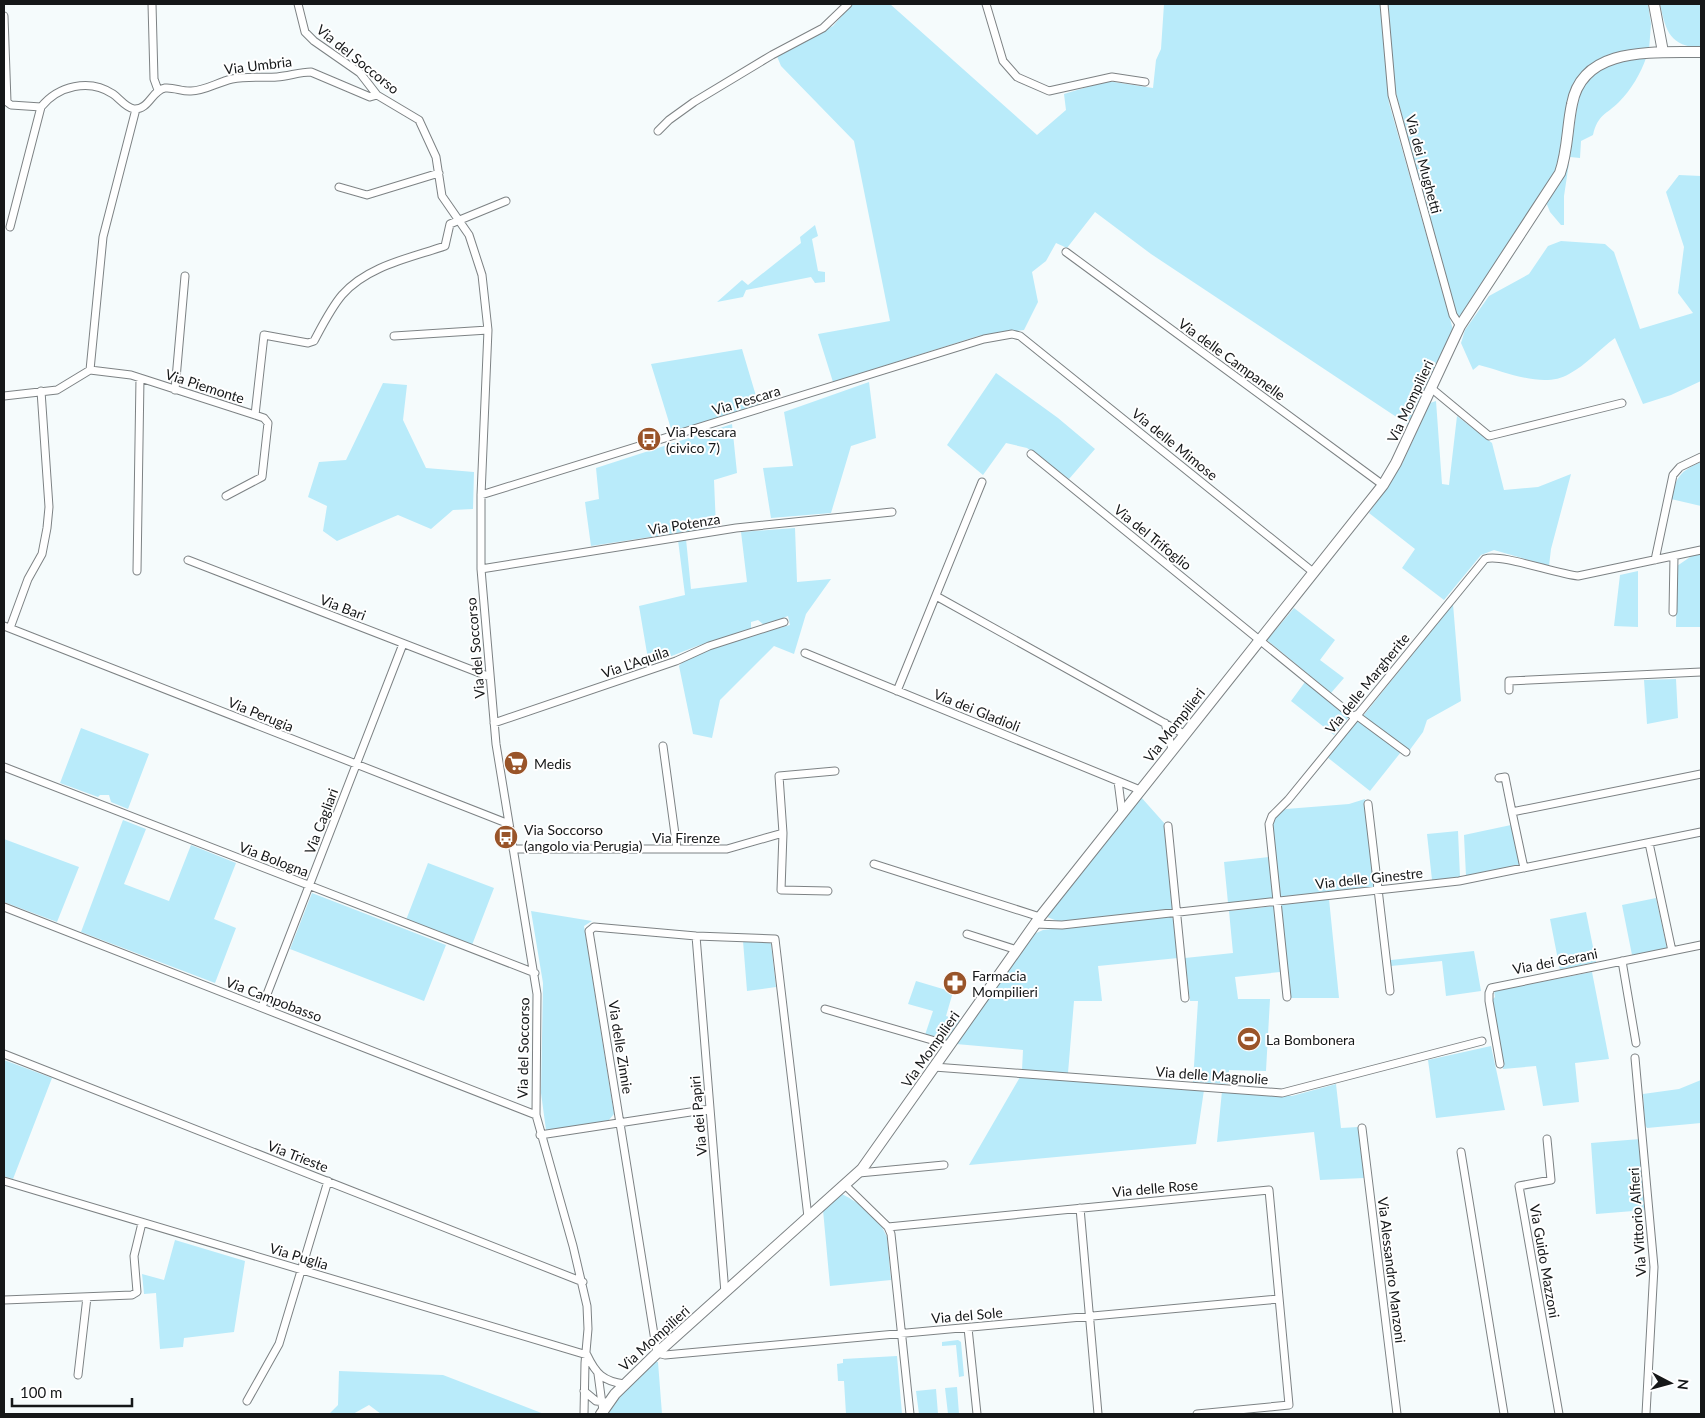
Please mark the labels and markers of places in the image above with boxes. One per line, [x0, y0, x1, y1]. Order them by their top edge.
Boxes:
place label: Via Pescara (civico 7) [666, 423, 736, 456]
bus stop icon: Via Pescara (civico 7) [636, 426, 662, 452]
supermarket icon: Medis [503, 750, 529, 776]
place label: Medis [534, 755, 571, 772]
place label: Via Soccorso (angolo via Perugia) [524, 821, 643, 854]
bus stop icon: Via Soccorso (angolo via Perugia) [493, 824, 519, 850]
place label: Farmacia Mompilieri [972, 967, 1038, 1000]
pharmacy icon: Farmacia Mompilieri [942, 970, 968, 996]
sports icon: La Bombonera [1236, 1026, 1262, 1052]
place label: La Bombonera [1266, 1031, 1355, 1048]

